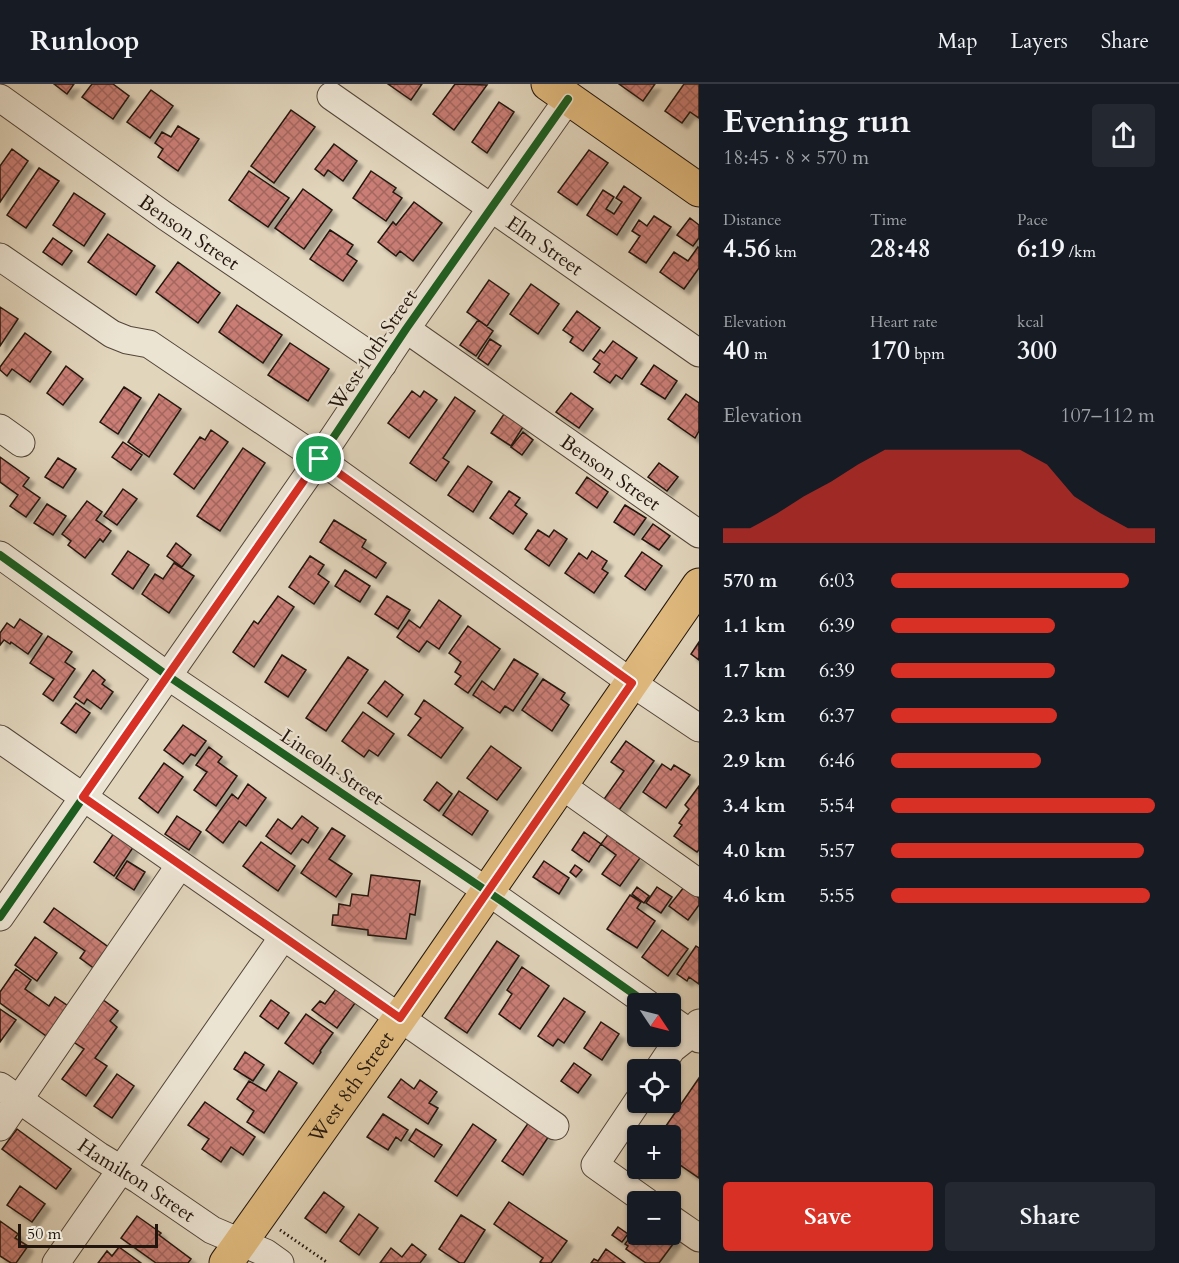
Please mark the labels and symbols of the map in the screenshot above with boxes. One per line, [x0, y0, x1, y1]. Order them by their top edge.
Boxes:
street label: Benson Street [133, 188, 245, 277]
street label: Elm Street [501, 209, 589, 282]
street label: West 10th Street [322, 284, 424, 417]
street label: Benson Street [555, 428, 667, 517]
pin [293, 433, 344, 484]
street label: Lincoln Street [275, 723, 389, 812]
north arrow [627, 993, 681, 1047]
street label: West 8th Street [302, 1025, 400, 1149]
street label: Hamilton Street [73, 1132, 201, 1229]
scale bar [18, 1221, 158, 1248]

